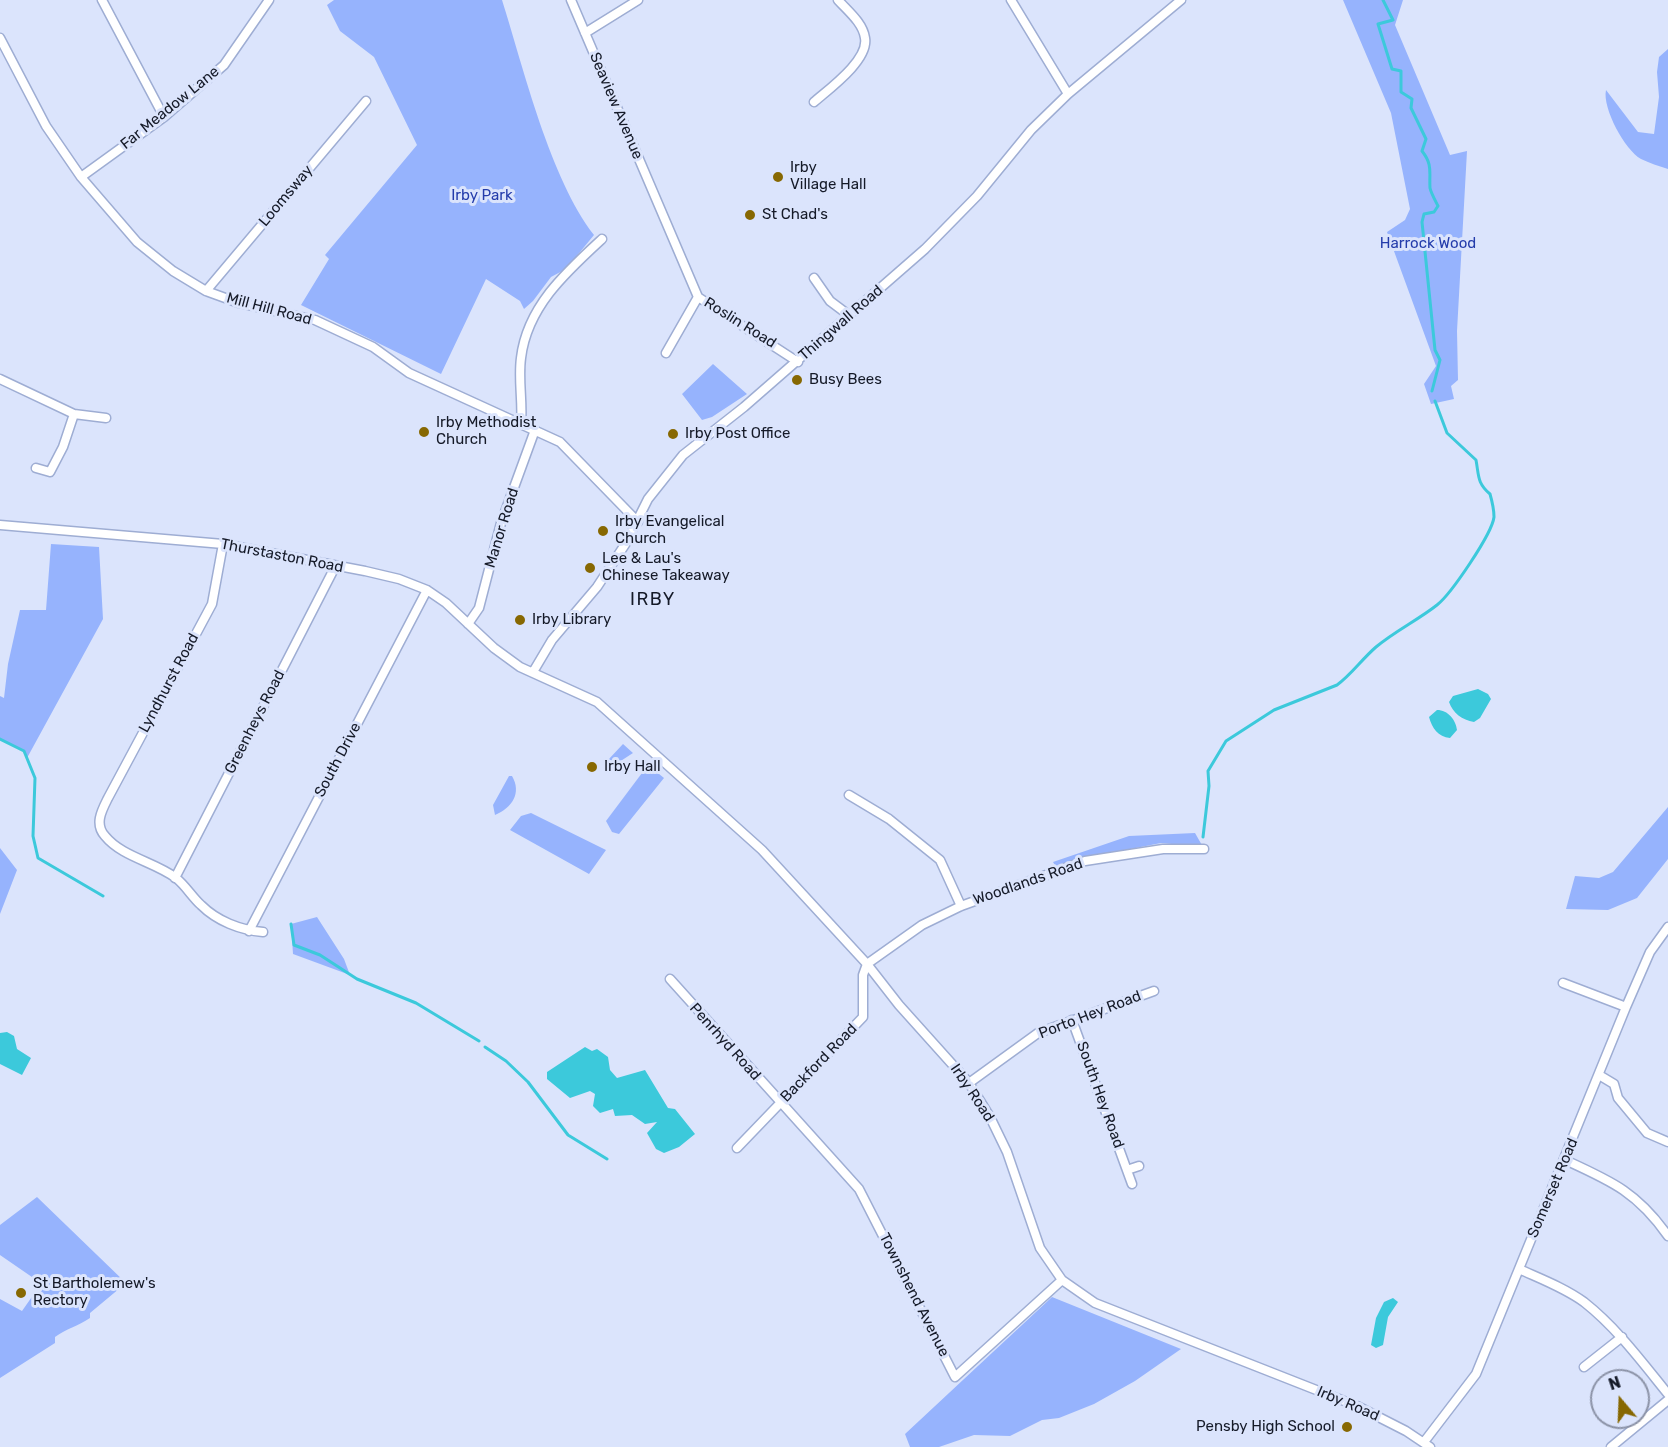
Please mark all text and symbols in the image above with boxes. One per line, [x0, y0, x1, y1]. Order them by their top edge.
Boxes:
street label: Seaview Avenue [585, 50, 647, 162]
street label: Far Meadow Lane [117, 63, 223, 153]
place label: Irby Village Hall [790, 159, 866, 194]
street label: Loomsway [255, 162, 317, 230]
marker: Irby Village Hall [771, 170, 785, 184]
park label: Irby Park [451, 187, 513, 205]
place label: St Chad's [762, 206, 828, 224]
marker: St Chad's [743, 208, 757, 222]
park label: Harrock Wood [1380, 235, 1476, 253]
street label: Thingwall Road [795, 282, 887, 364]
street label: Mill Hill Road [224, 289, 314, 329]
street label: Roslin Road [701, 294, 779, 352]
place label: Busy Bees [809, 371, 882, 389]
marker: Busy Bees [790, 373, 804, 387]
place label: Irby Methodist Church [436, 414, 536, 449]
marker: Irby Methodist Church [417, 425, 431, 439]
place label: Irby Post Office [685, 425, 790, 443]
marker: Irby Post Office [666, 427, 680, 441]
street label: Manor Road [481, 486, 523, 570]
place label: Irby Evangelical Church [615, 513, 724, 548]
marker: Irby Evangelical Church [596, 524, 610, 538]
street label: Thurstaston Road [219, 535, 345, 577]
place label: Lee & Lau's Chinese Takeaway [602, 550, 730, 585]
marker: Lee & Lau's Chinese Takeaway [583, 561, 597, 575]
district label: IRBY [630, 589, 676, 611]
place label: Irby Library [532, 611, 611, 629]
marker: Irby Library [513, 613, 527, 627]
street label: Lyndhurst Road [135, 630, 203, 736]
street label: Greenheys Road [221, 667, 289, 777]
street label: South Drive [311, 720, 365, 800]
place label: Irby Hall [604, 758, 661, 776]
marker: Irby Hall [585, 760, 599, 774]
street label: Woodlands Road [971, 855, 1085, 909]
street label: Porto Hey Road [1036, 987, 1144, 1043]
street label: Penrhyd Road [686, 1000, 764, 1084]
street label: Backford Road [777, 1020, 861, 1106]
street label: South Hey Road [1072, 1039, 1128, 1151]
street label: Irby Road [946, 1061, 998, 1125]
street label: Somerset Road [1524, 1135, 1582, 1241]
street label: Townshend Avenue [875, 1230, 953, 1360]
place label: St Bartholemew's Rectory [33, 1275, 156, 1310]
marker: St Bartholemew's Rectory [14, 1286, 28, 1300]
north arrow [1590, 1369, 1650, 1429]
text: N [1606, 1373, 1623, 1394]
street label: Irby Road [1314, 1383, 1382, 1425]
place label: Pensby High School [1196, 1418, 1335, 1436]
marker: Pensby High School [1340, 1420, 1354, 1434]

